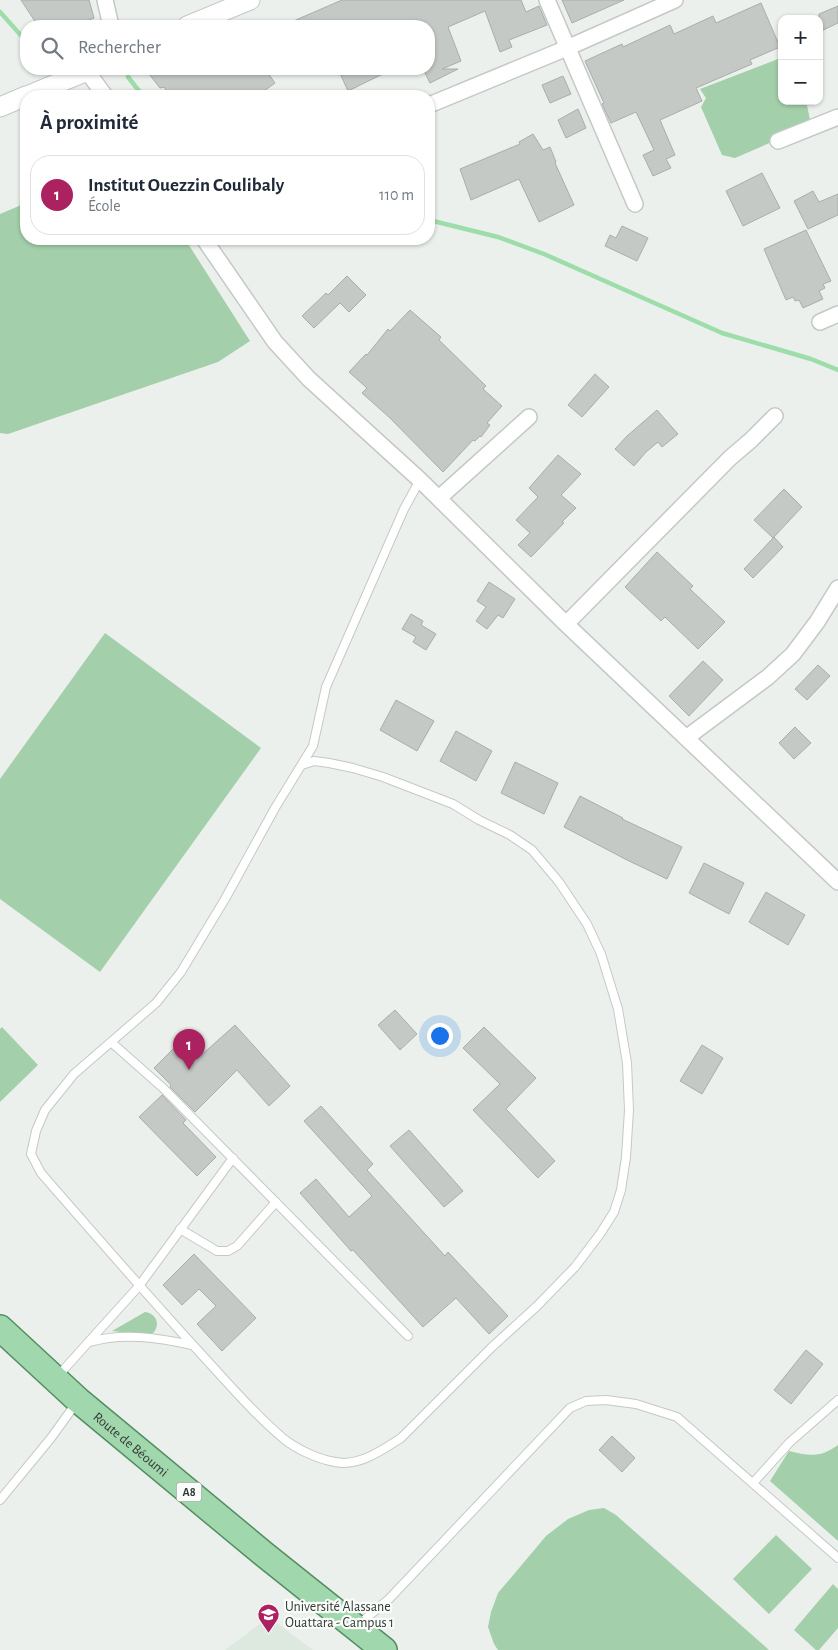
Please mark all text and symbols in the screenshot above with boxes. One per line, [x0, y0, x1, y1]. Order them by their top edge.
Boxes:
map controls [778, 15, 823, 105]
button: + [778, 15, 823, 60]
search box [20, 20, 435, 75]
icon: search [38, 34, 66, 62]
text: Rechercher [78, 38, 161, 57]
button: − [778, 60, 823, 105]
text: À proximité [40, 112, 138, 133]
text: Institut Ouezzin Coulibaly [88, 176, 284, 195]
text: 1 [54, 187, 60, 203]
text: 110 m [379, 187, 414, 203]
text: École [88, 198, 121, 214]
your location [427, 1023, 453, 1049]
pin: 1 [173, 1029, 205, 1070]
street label: Route de Béoumi [90, 1410, 171, 1480]
road number: A8 [176, 1482, 202, 1501]
place label: Université Alassane Ouattara - Campus 1 [285, 1600, 394, 1630]
school or university icon: Université Alassane Ouattara - Campus 1 [257, 1602, 281, 1633]

